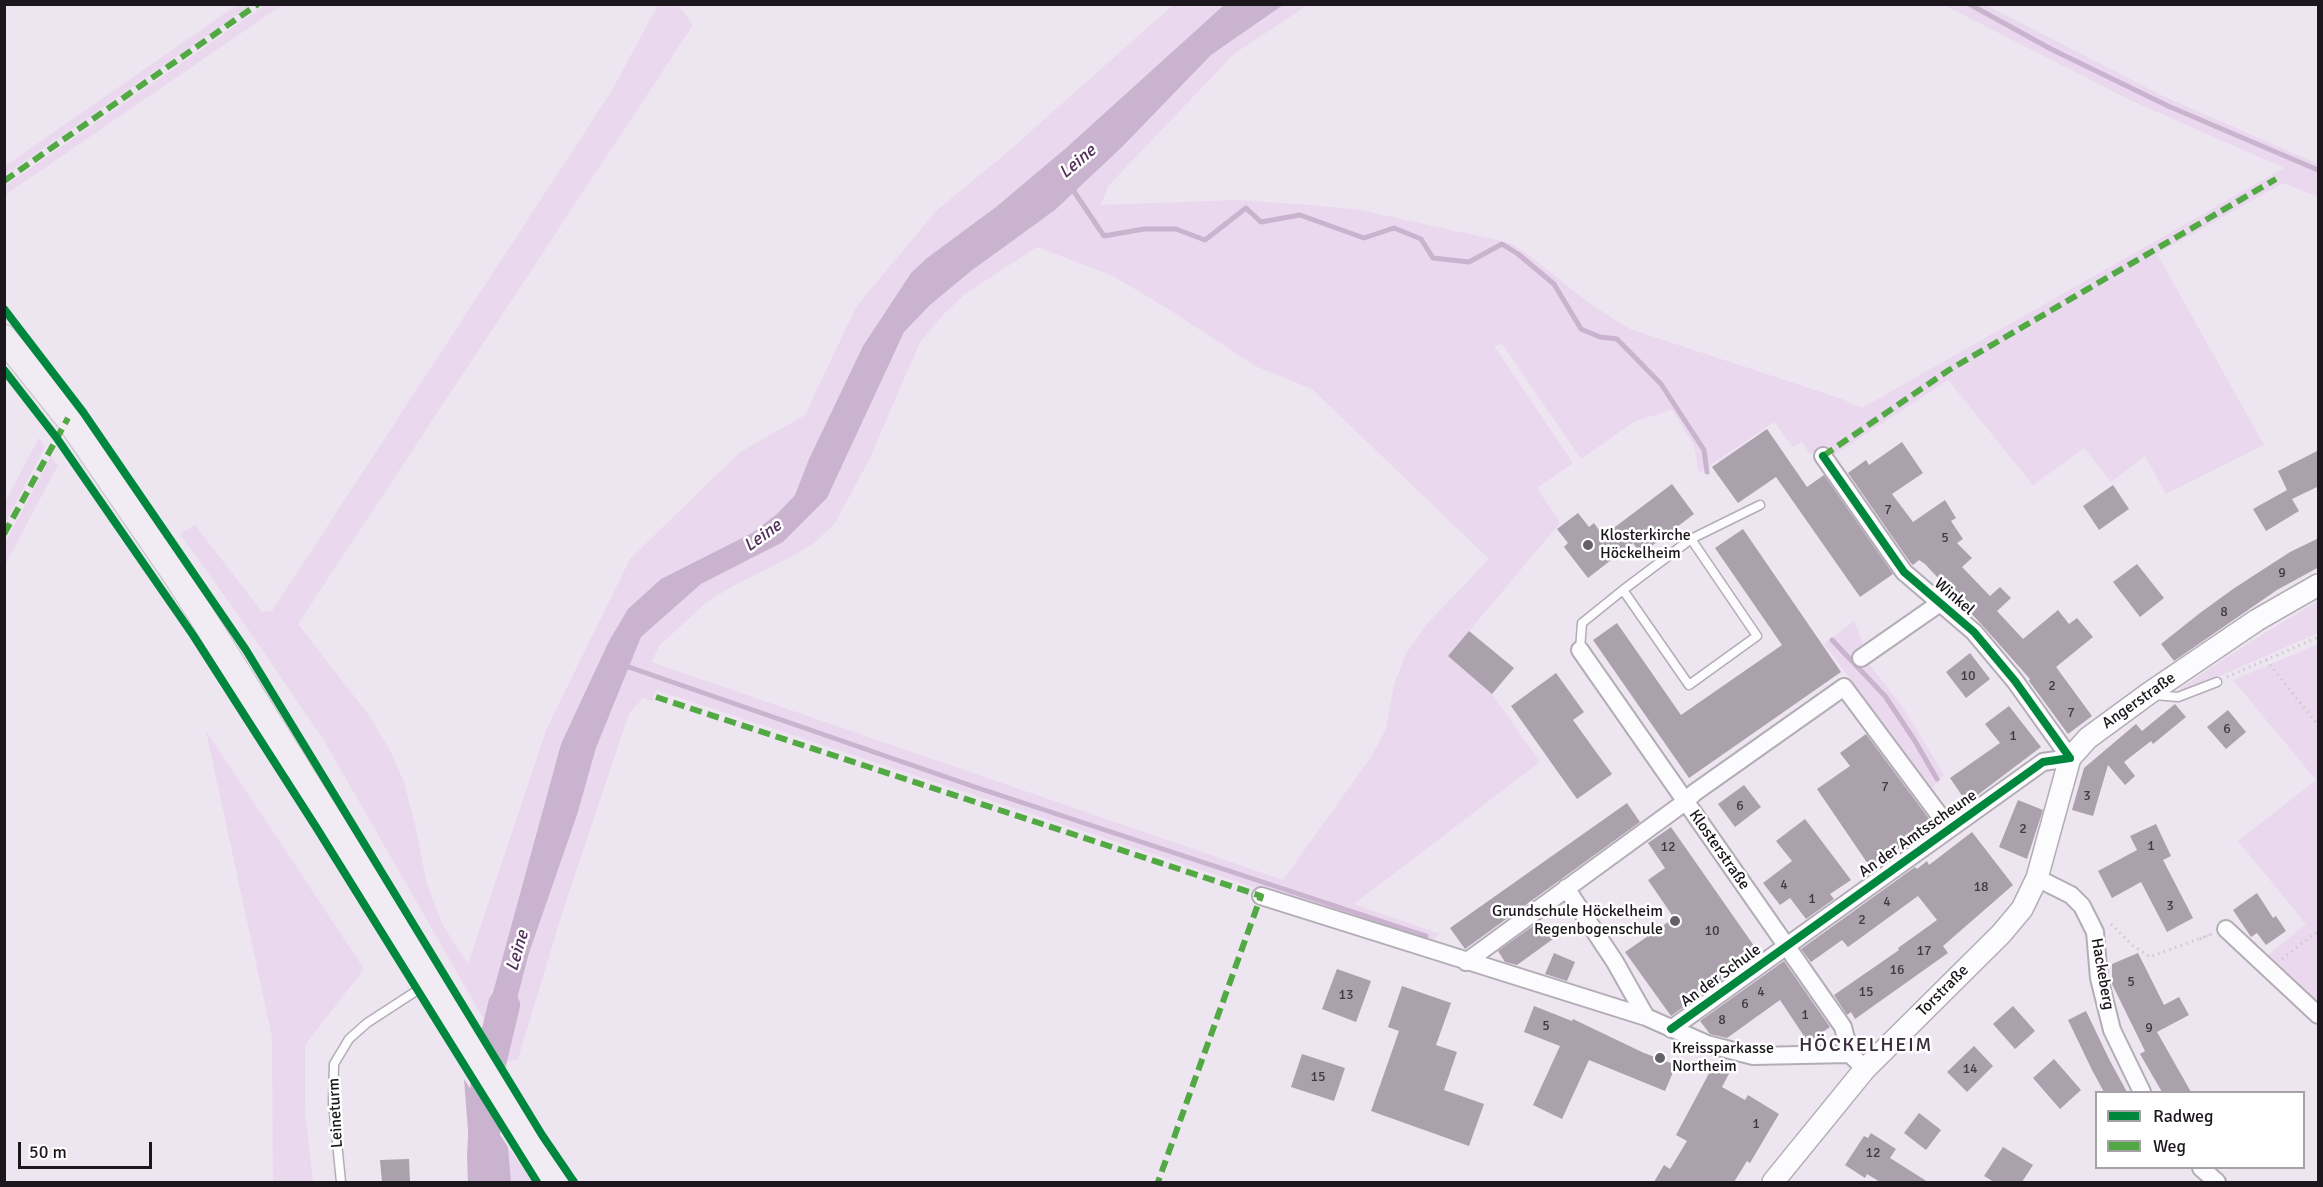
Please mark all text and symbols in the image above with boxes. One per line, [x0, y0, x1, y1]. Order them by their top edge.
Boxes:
water label: Leine [1055, 140, 1101, 184]
house number: 7 [1884, 502, 1892, 518]
water label: Leine [740, 515, 786, 557]
place label: Klosterkirche Höckelheim [1600, 526, 1691, 564]
house number: 5 [1941, 530, 1949, 546]
marker: Klosterkirche Höckelheim [1581, 538, 1595, 552]
house number: 9 [2278, 565, 2286, 581]
street label: Winkel [1930, 574, 1978, 620]
house number: 8 [2220, 604, 2228, 620]
house number: 10 [1960, 668, 1976, 684]
street label: Angerstraße [2099, 669, 2179, 733]
house number: 2 [2048, 678, 2056, 694]
house number: 7 [2067, 705, 2075, 721]
house number: 6 [2223, 721, 2231, 737]
house number: 1 [2009, 728, 2017, 744]
house number: 7 [1881, 779, 1889, 795]
street label: An der Amtsscheune [1855, 786, 1981, 882]
house number: 3 [2083, 788, 2091, 804]
house number: 6 [1736, 798, 1744, 814]
street label: Klosterstraße [1684, 806, 1754, 894]
house number: 2 [2019, 821, 2027, 837]
house number: 1 [2147, 838, 2155, 854]
house number: 12 [1660, 839, 1676, 855]
house number: 4 [1780, 877, 1788, 893]
house number: 18 [1973, 879, 1989, 895]
house number: 1 [1808, 891, 1816, 907]
house number: 4 [1883, 894, 1891, 910]
house number: 3 [2166, 898, 2174, 914]
place label: Grundschule Höckelheim Regenbogenschule [1492, 902, 1663, 940]
house number: 2 [1858, 912, 1866, 928]
marker: Grundschule Höckelheim Regenbogenschule [1668, 914, 1682, 928]
house number: 10 [1704, 923, 1720, 939]
water label: Leine [502, 928, 534, 974]
street label: Hackeberg [2086, 937, 2118, 1011]
street label: An der Schule [1677, 940, 1765, 1012]
house number: 17 [1916, 943, 1932, 959]
street label: Torstraße [1913, 961, 1973, 1021]
house number: 16 [1889, 962, 1905, 978]
house number: 5 [2127, 974, 2135, 990]
house number: 4 [1757, 984, 1765, 1000]
house number: 15 [1858, 984, 1874, 1000]
house number: 13 [1338, 987, 1354, 1003]
house number: 6 [1741, 996, 1749, 1012]
house number: 1 [1801, 1007, 1809, 1023]
house number: 8 [1718, 1012, 1726, 1028]
house number: 5 [1542, 1018, 1550, 1034]
house number: 9 [2145, 1020, 2153, 1036]
district label: HÖCKELHEIM [1799, 1034, 1933, 1058]
place label: Kreissparkasse Northeim [1672, 1039, 1774, 1077]
marker: Kreissparkasse Northeim [1653, 1051, 1667, 1065]
house number: 14 [1962, 1061, 1978, 1077]
house number: 15 [1310, 1069, 1326, 1085]
street label: Leineturm [325, 1078, 347, 1148]
legend [2095, 1091, 2305, 1169]
text: Radweg [2153, 1105, 2214, 1127]
house number: 1 [1752, 1116, 1760, 1132]
scale bar [21, 1130, 154, 1168]
text: Weg [2153, 1135, 2186, 1157]
text: 50 m [29, 1141, 67, 1163]
house number: 12 [1865, 1145, 1881, 1161]

